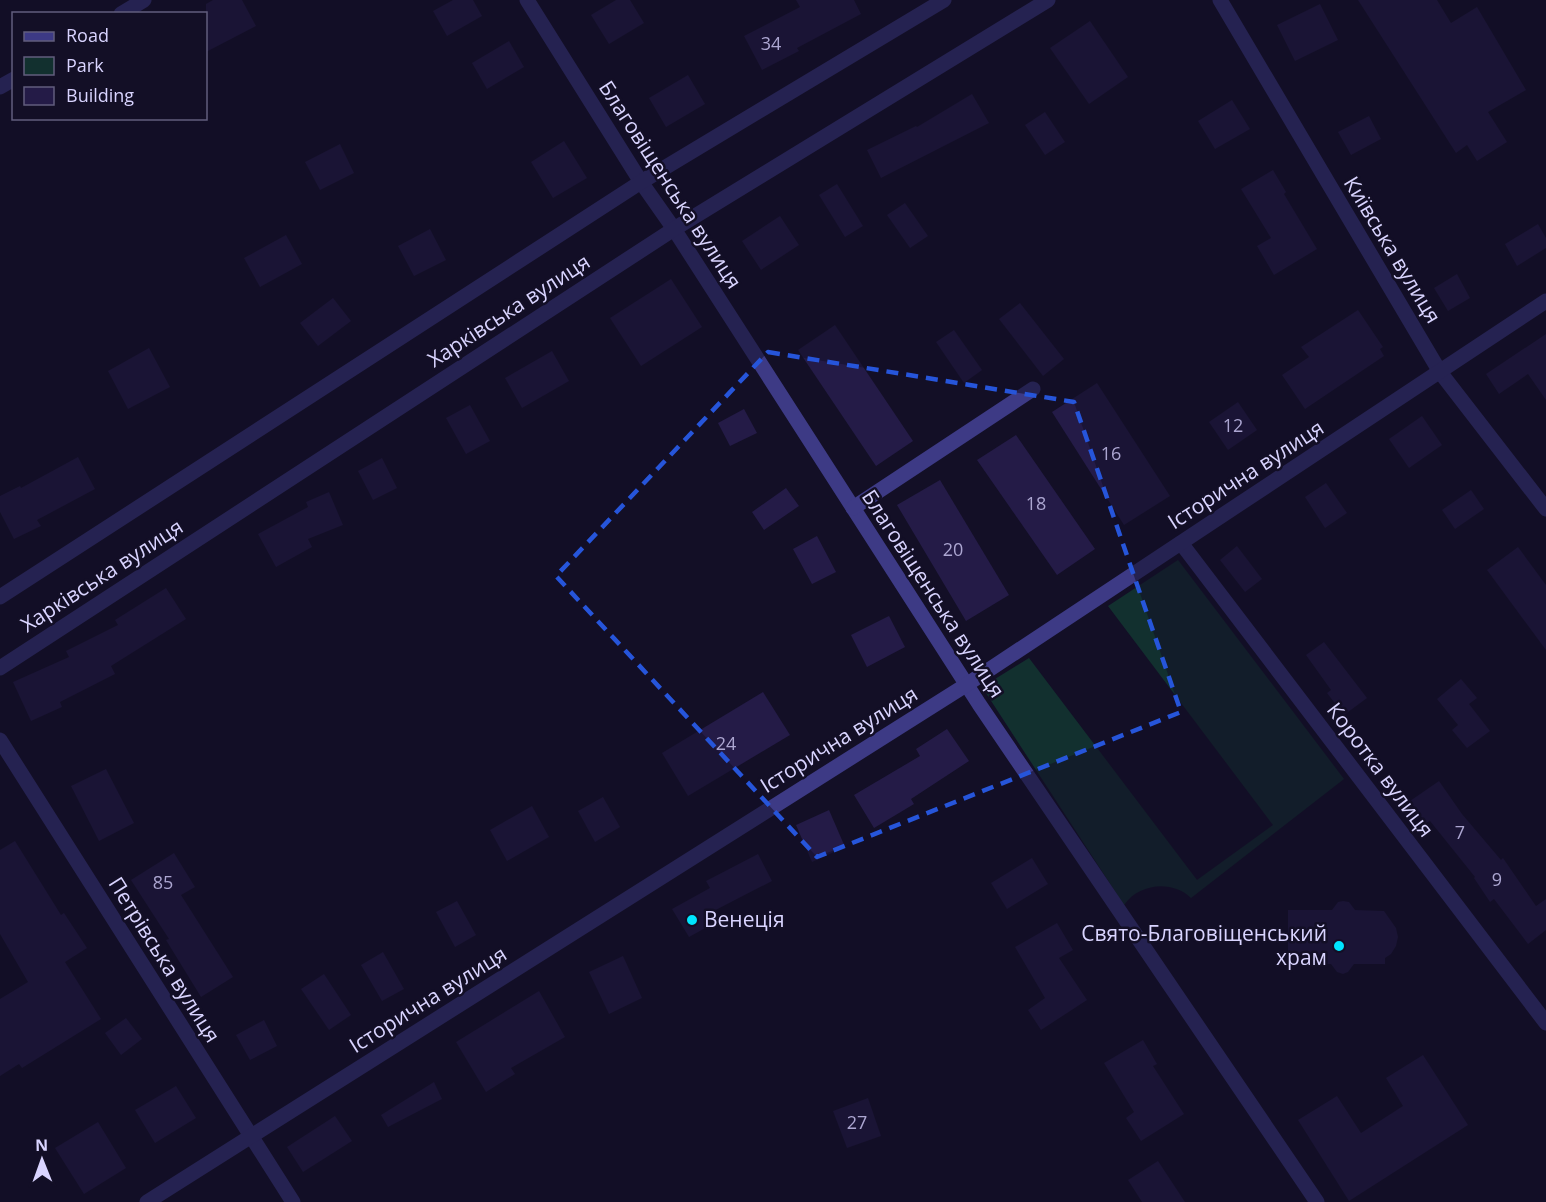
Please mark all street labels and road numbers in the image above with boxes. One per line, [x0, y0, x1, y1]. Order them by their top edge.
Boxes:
street label: Благовіщенська вулиця [593, 75, 749, 294]
street label: Київська вулиця [1338, 171, 1448, 328]
street label: Харківська вулиця [422, 247, 595, 373]
street label: Історична вулиця [1162, 413, 1329, 535]
street label: Благовіщенська вулиця [856, 484, 1012, 703]
street label: Харківська вулиця [15, 512, 188, 638]
street label: Історична вулиця [755, 679, 922, 799]
street label: Коротка вулиця [1321, 696, 1441, 842]
street label: Петрівська вулиця [103, 871, 227, 1048]
street label: Історична вулиця [344, 939, 511, 1059]

